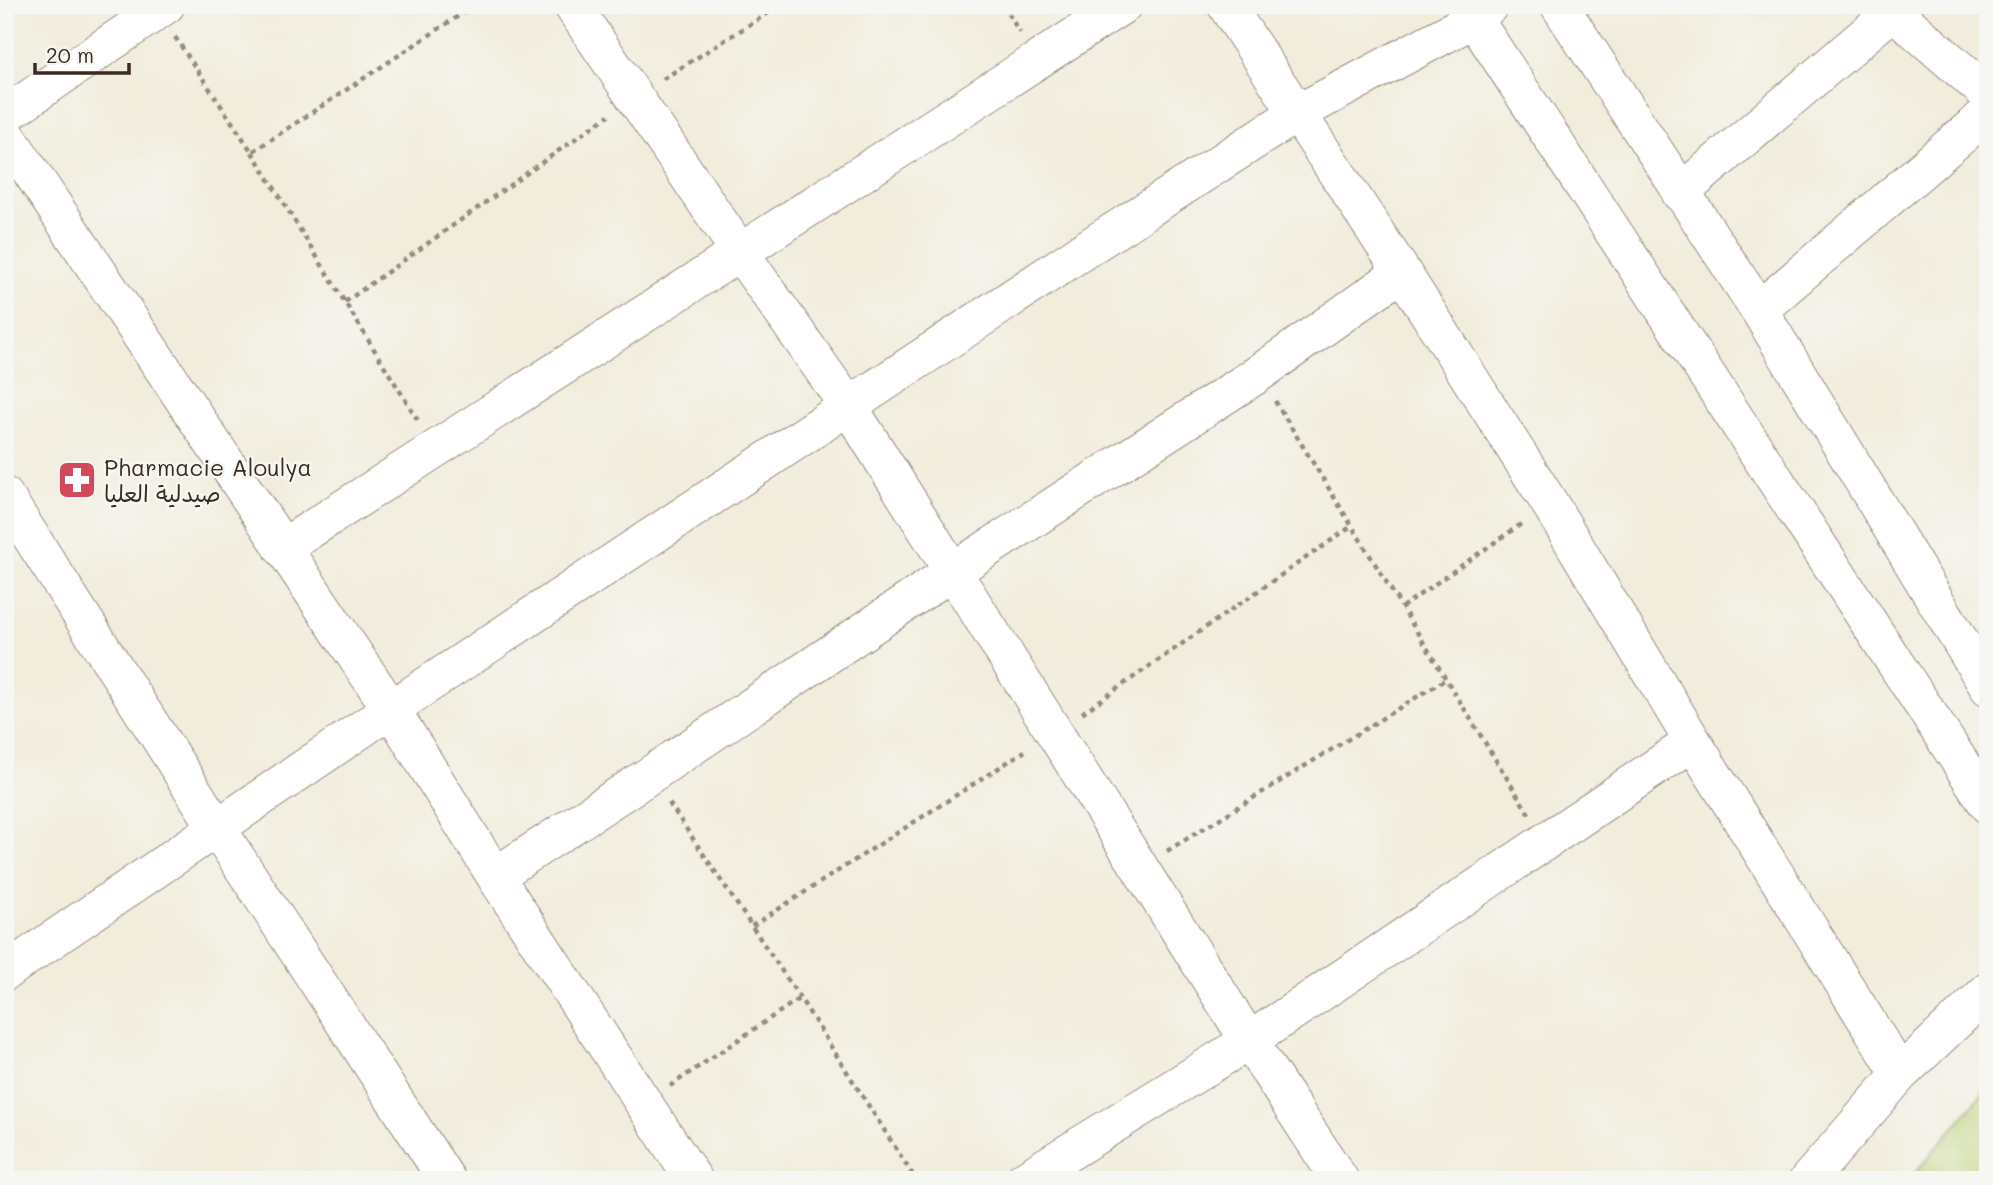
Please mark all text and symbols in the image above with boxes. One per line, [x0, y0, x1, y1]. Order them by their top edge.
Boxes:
scale bar [35, 32, 130, 76]
text: 20 m [46, 41, 94, 68]
place label: Pharmacie Aloulya صيدلية العليا [104, 452, 312, 508]
pharmacy icon: Pharmacie Aloulya صيدلية العليا [56, 459, 98, 501]

